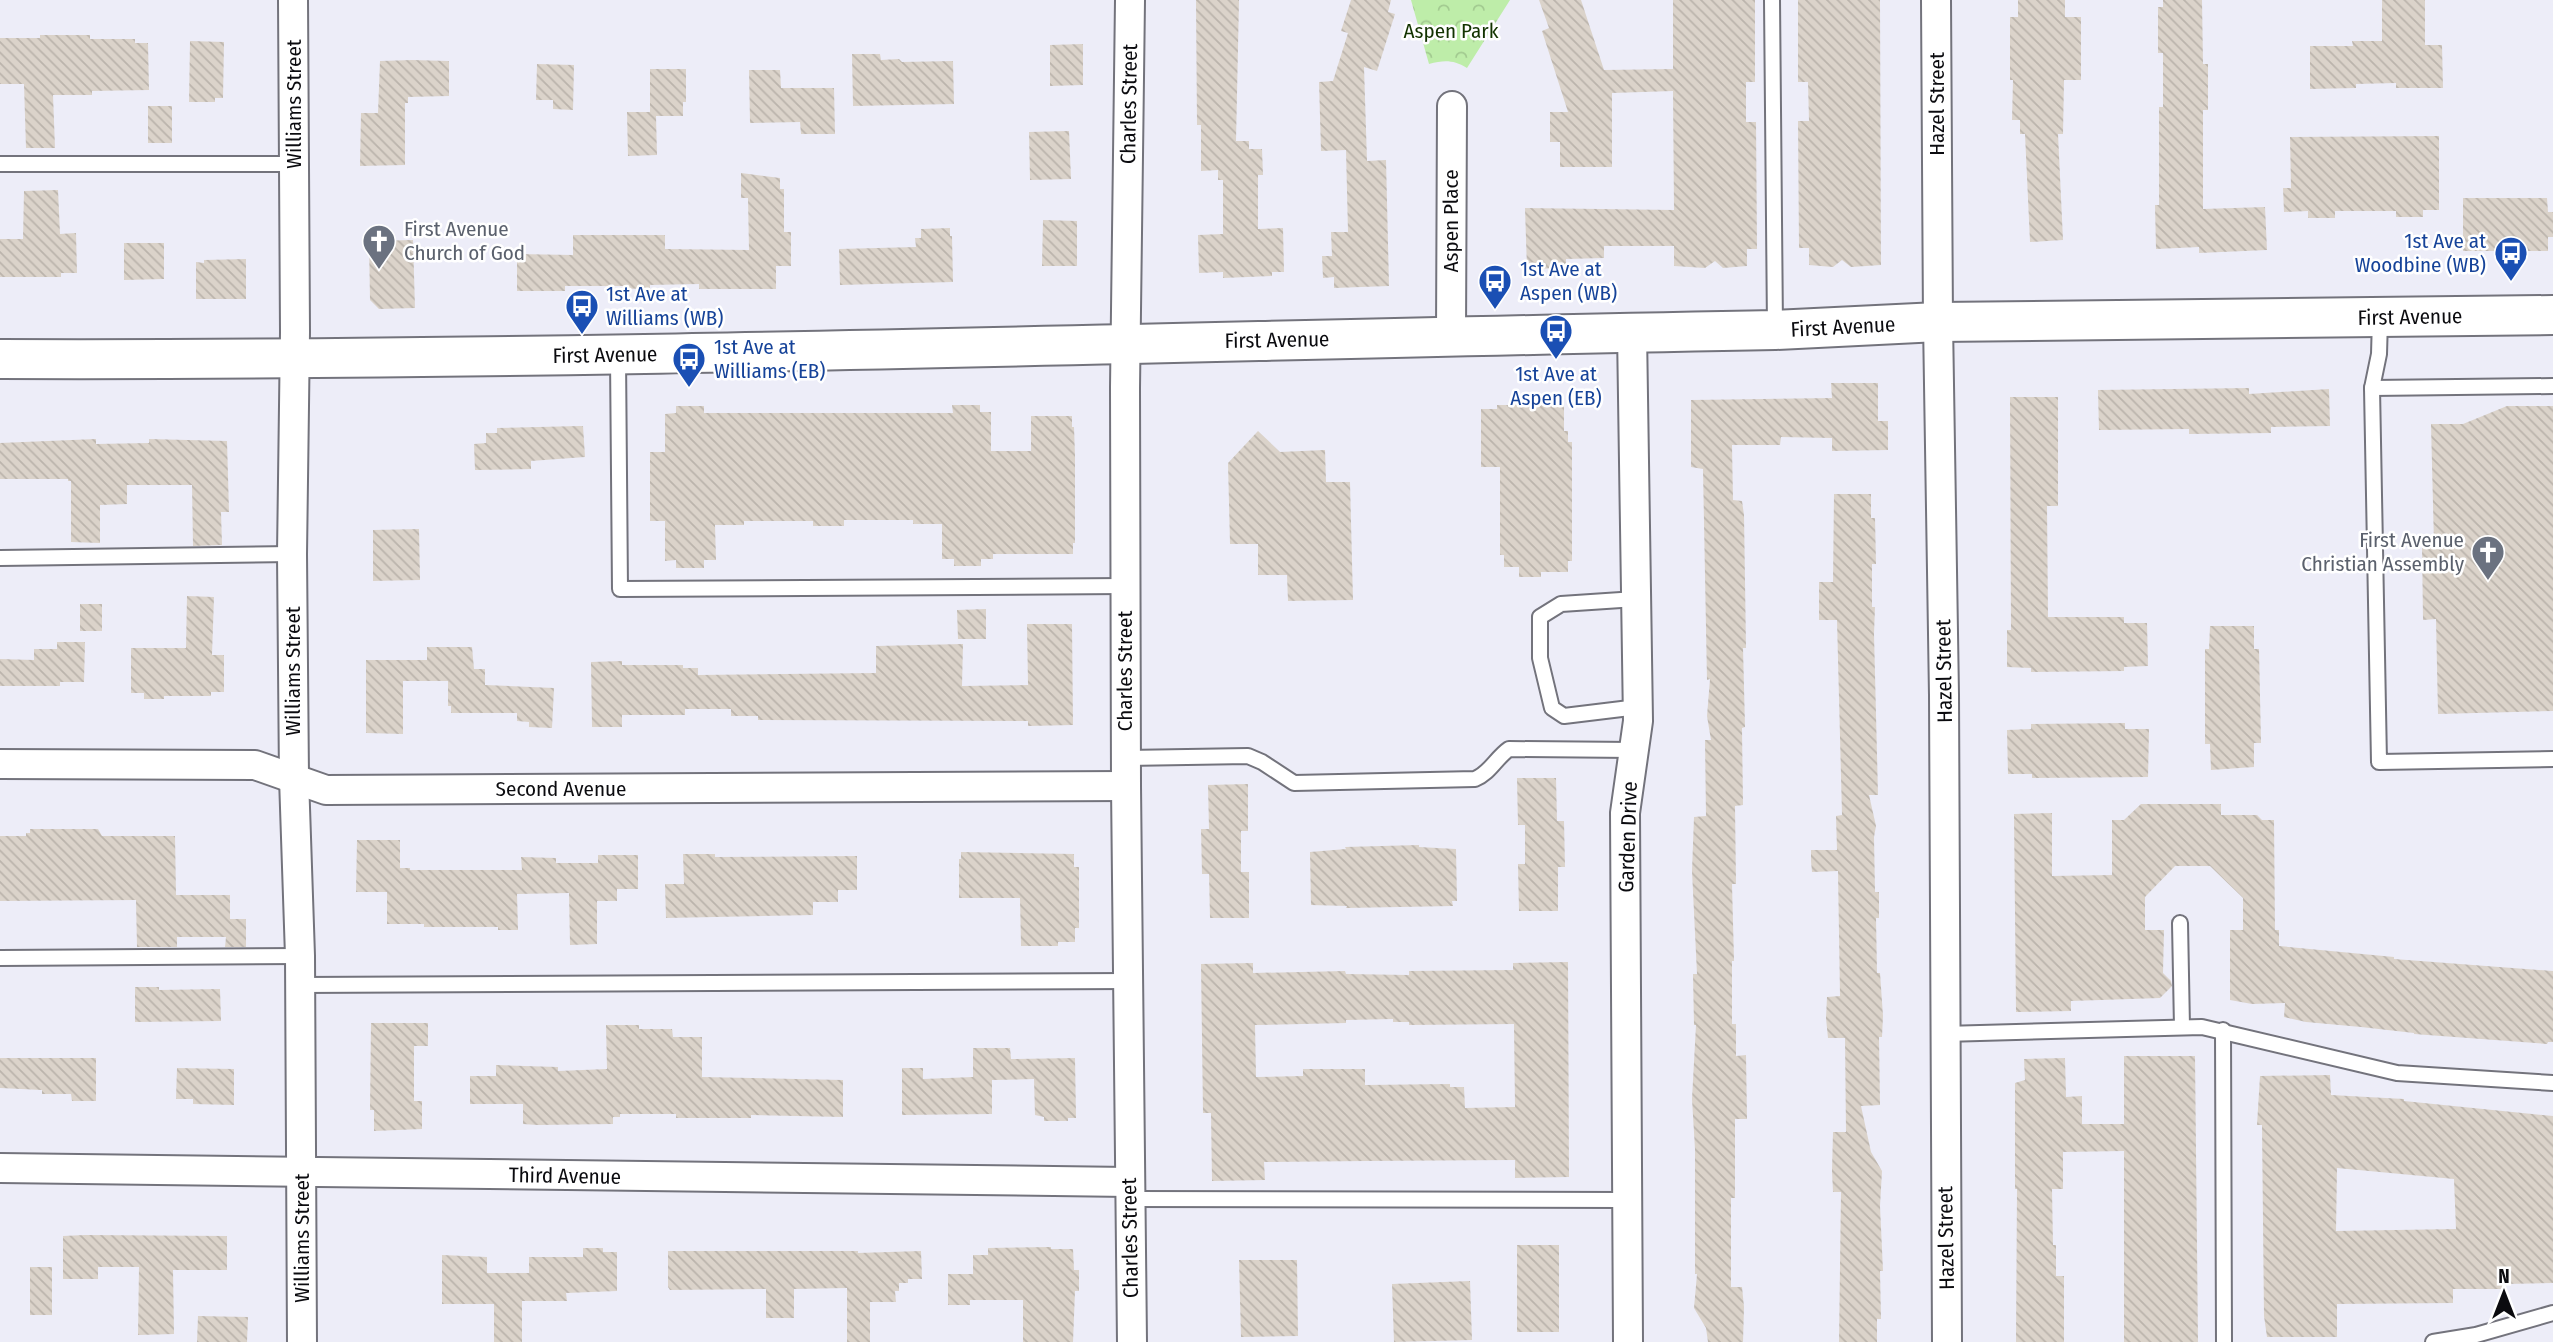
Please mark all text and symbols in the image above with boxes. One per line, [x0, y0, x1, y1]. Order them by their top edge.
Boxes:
park label: Aspen Park [1404, 18, 1499, 44]
street label: Williams Street [281, 39, 307, 169]
street label: Charles Street [1115, 43, 1143, 164]
street label: Hazel Street [1924, 52, 1950, 156]
street label: Aspen Place [1438, 169, 1464, 273]
place label: First Avenue Church of God [404, 216, 525, 266]
church icon: First Avenue Church of God [360, 222, 398, 271]
place label: 1st Ave at Woodbine (WB) [2355, 228, 2486, 278]
bus stop icon: 1st Ave at Woodbine (WB) [2492, 234, 2530, 283]
place label: 1st Ave at Aspen (WB) [1520, 256, 1617, 306]
bus stop icon: 1st Ave at Aspen (WB) [1476, 262, 1514, 311]
place label: 1st Ave at Williams (WB) [606, 281, 723, 331]
bus stop icon: 1st Ave at Williams (WB) [563, 287, 601, 336]
street label: First Avenue [2357, 303, 2463, 331]
street label: First Avenue [1790, 311, 1896, 343]
bus stop icon: 1st Ave at Aspen (EB) [1537, 312, 1575, 361]
street label: First Avenue [1224, 326, 1330, 354]
place label: 1st Ave at Williams (EB) [714, 334, 825, 384]
bus stop icon: 1st Ave at Williams (EB) [670, 340, 708, 389]
street label: First Avenue [552, 341, 658, 369]
place label: 1st Ave at Aspen (EB) [1510, 361, 1602, 411]
place label: First Avenue Christian Assembly [2301, 527, 2465, 577]
church icon: First Avenue Christian Assembly [2469, 533, 2507, 582]
street label: Williams Street [280, 606, 306, 736]
street label: Charles Street [1112, 611, 1138, 731]
street label: Hazel Street [1930, 619, 1958, 723]
street label: Second Avenue [496, 776, 626, 802]
street label: Garden Drive [1613, 781, 1643, 893]
street label: Third Avenue [509, 1162, 621, 1190]
street label: Williams Street [289, 1173, 315, 1303]
street label: Charles Street [1116, 1177, 1144, 1298]
street label: Hazel Street [1932, 1186, 1960, 1290]
north arrow [2469, 1258, 2539, 1328]
text: N [2498, 1265, 2510, 1288]

